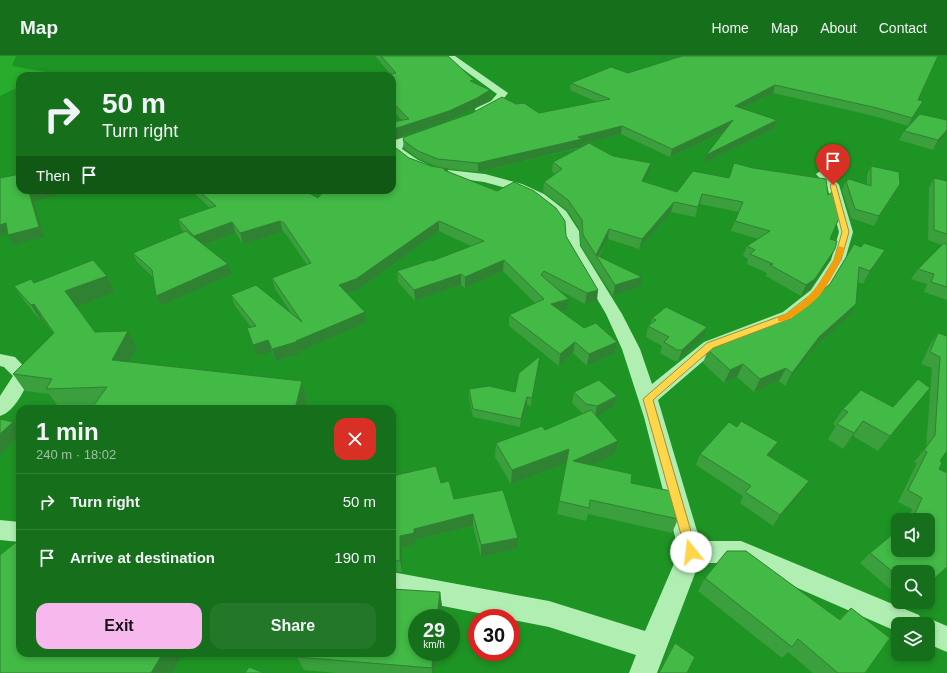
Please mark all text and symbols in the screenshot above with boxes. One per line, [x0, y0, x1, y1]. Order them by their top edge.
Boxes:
text: Map [20, 17, 58, 38]
text: Home [712, 20, 749, 36]
text: Map [771, 20, 798, 36]
text: About [820, 20, 857, 36]
text: Contact [879, 20, 927, 36]
icon: right [36, 88, 88, 140]
text: 50 m [102, 88, 166, 119]
text: Turn right [102, 121, 178, 141]
pin [816, 144, 850, 185]
icon: arrive [822, 150, 844, 172]
icon: arrive [78, 164, 100, 186]
text: Then [36, 167, 70, 184]
text: 1 min [36, 418, 99, 445]
button: close [334, 418, 376, 460]
text: 240 m · 18:02 [36, 447, 116, 462]
icon: right [36, 491, 58, 513]
text: Turn right [70, 493, 140, 510]
text: 50 m [343, 493, 376, 510]
map controls [891, 513, 935, 661]
button: sound [891, 513, 935, 557]
position arrow [670, 531, 712, 573]
icon: arrive [36, 547, 58, 569]
text: Arrive at destination [70, 549, 215, 566]
text: 190 m [334, 549, 376, 566]
button: search [891, 565, 935, 609]
button: Exit [36, 603, 202, 649]
button: Share [210, 603, 376, 649]
speed limit sign: 30 [468, 609, 520, 661]
button: layers [891, 617, 935, 661]
text: 29 [423, 619, 445, 641]
text: km/h [423, 639, 445, 650]

